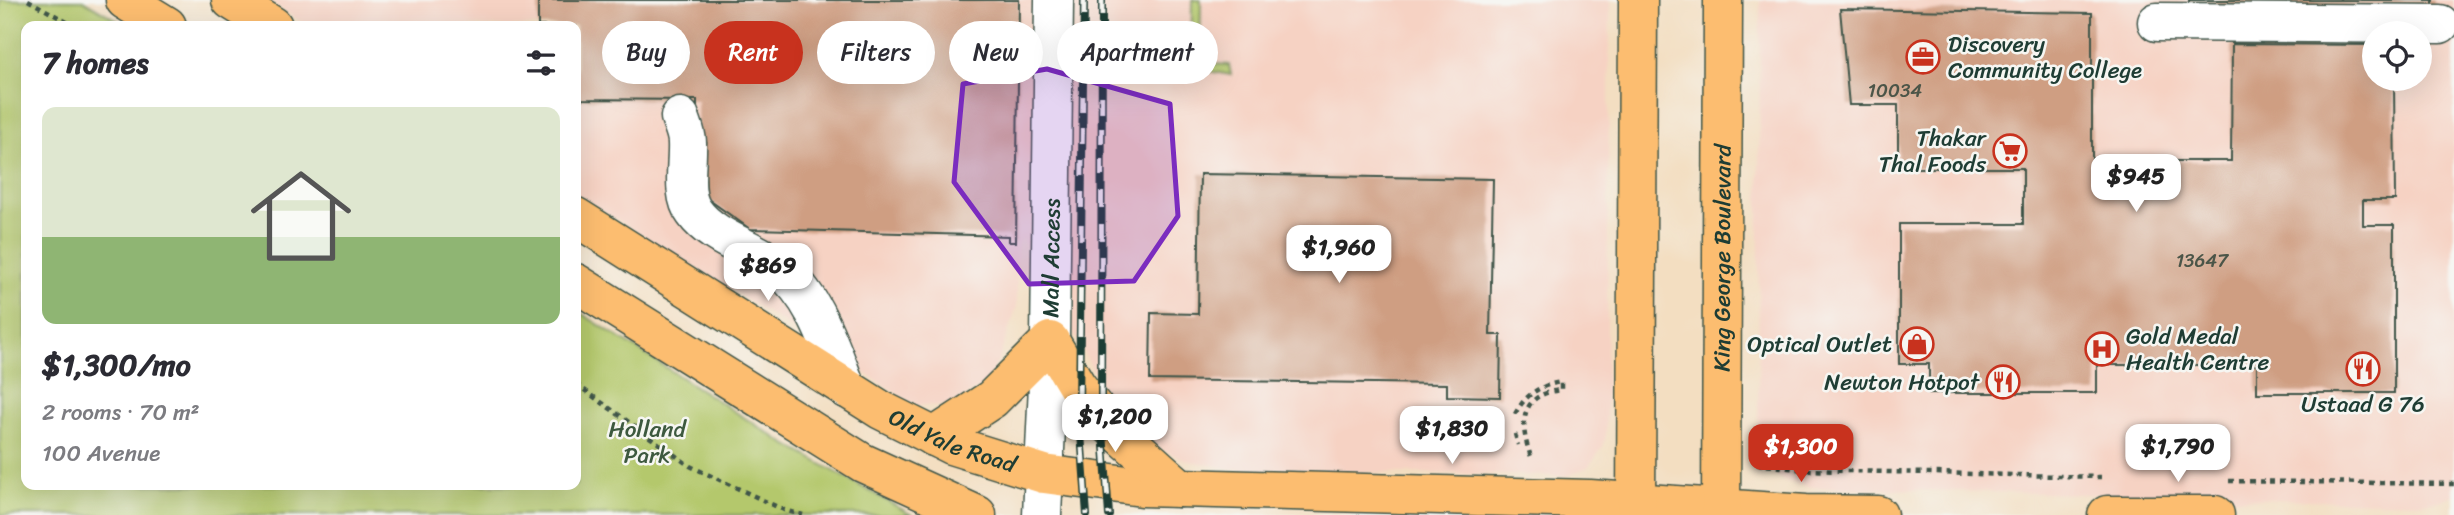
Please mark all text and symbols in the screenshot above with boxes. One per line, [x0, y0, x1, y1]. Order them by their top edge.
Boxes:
chip: Buy [602, 21, 690, 84]
chip: Rent [704, 21, 803, 84]
chip: Filters [817, 21, 935, 84]
chip: New [949, 21, 1043, 84]
chip: Apartment [1057, 21, 1218, 84]
map controls [2362, 21, 2432, 91]
button: locate [2362, 21, 2432, 91]
place label: Discovery Community College [1948, 24, 2142, 91]
text: 7 homes [42, 36, 149, 90]
office icon: Discovery Community College [1904, 38, 1942, 76]
icon: filters [522, 44, 560, 82]
house number: 10034 [1868, 74, 1922, 107]
place label: Thakar Thal Foods [1879, 118, 1988, 185]
supermarket icon: Thakar Thal Foods [1991, 132, 2029, 170]
street label: King George Boulevard [1701, 142, 1743, 372]
icon: home [238, 153, 364, 279]
pin: $945 [2095, 154, 2177, 214]
text: $945 [2107, 156, 2165, 197]
street label: Mall Access [1030, 198, 1072, 318]
pin: $1,960 [1282, 226, 1396, 285]
text: $1,960 [1302, 227, 1376, 268]
pin: $869 [727, 244, 809, 303]
house number: 13647 [2176, 244, 2229, 277]
text: $869 [740, 245, 796, 286]
place label: Gold Medal Health Centre [2126, 316, 2270, 383]
place label: Optical Outlet [1747, 324, 1892, 365]
shop icon: Optical Outlet [1898, 325, 1936, 363]
hospital icon: Gold Medal Health Centre [2083, 330, 2121, 368]
text: $1,300/mo [42, 338, 191, 392]
restaurant icon: Ustaad G 76 [2344, 350, 2382, 388]
place label: Newton Hotpot [1824, 362, 1981, 403]
restaurant icon: Newton Hotpot [1984, 363, 2022, 401]
place label: Ustaad G 76 [2301, 384, 2425, 425]
text: 2 rooms · 70 m² [42, 392, 200, 433]
pin: $1,200 [1058, 394, 1172, 454]
street label: Old Yale Road [881, 396, 1023, 485]
text: $1,200 [1078, 396, 1152, 437]
pin: $1,830 [1395, 406, 1509, 466]
text: $1,830 [1416, 408, 1488, 449]
park label: Holland Park [608, 409, 687, 476]
pin: $1,300 [1744, 424, 1858, 484]
pin: $1,790 [2121, 424, 2235, 484]
text: $1,300 [1764, 426, 1838, 467]
text: $1,790 [2141, 426, 2215, 467]
text: 100 Avenue [42, 433, 160, 474]

